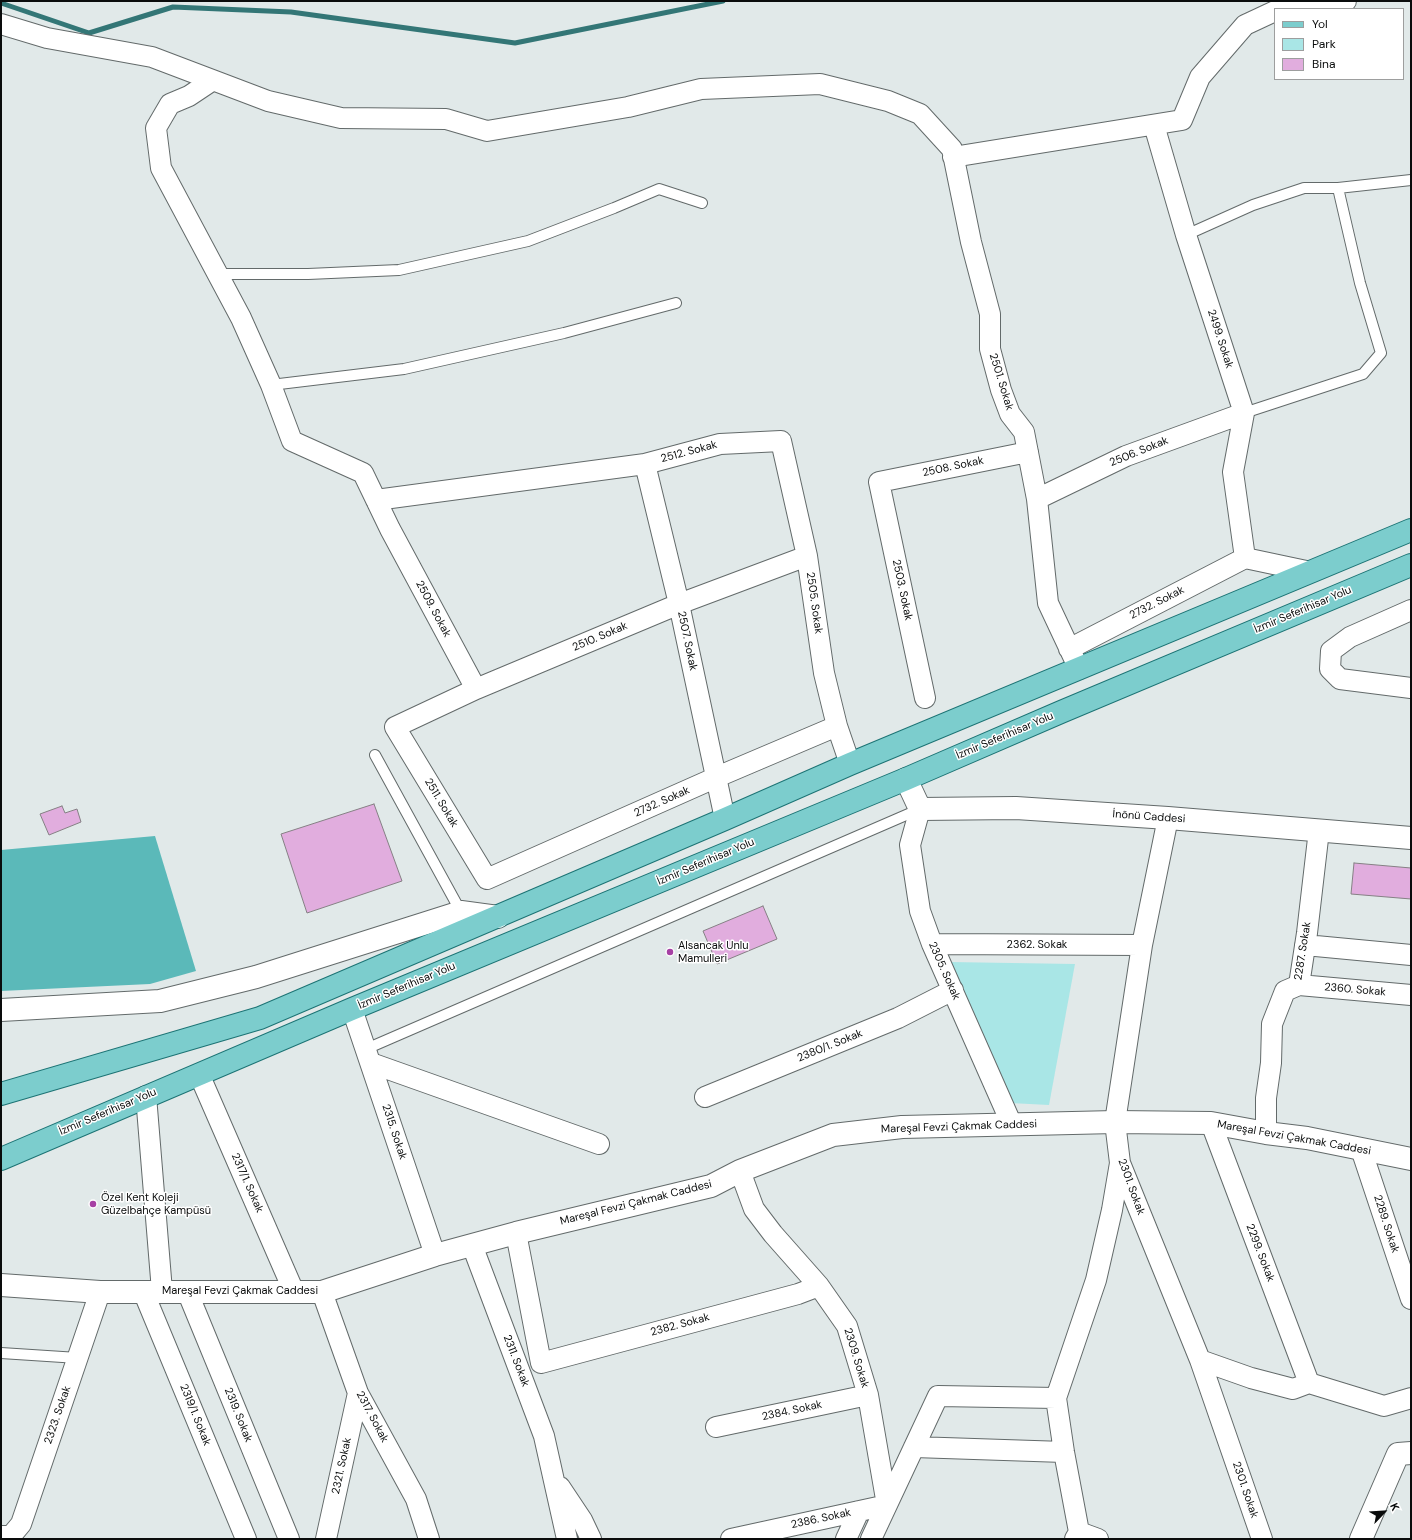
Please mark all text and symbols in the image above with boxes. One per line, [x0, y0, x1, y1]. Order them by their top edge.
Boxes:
legend [1274, 8, 1404, 80]
text: Yol [1312, 16, 1328, 32]
text: Park [1312, 36, 1336, 52]
text: Bina [1312, 56, 1336, 72]
street label: 2499. Sokak [1204, 308, 1236, 370]
street label: 2501. Sokak [986, 352, 1016, 412]
street label: 2506. Sokak [1108, 434, 1170, 470]
street label: 2512. Sokak [659, 438, 719, 466]
street label: 2508. Sokak [921, 454, 985, 480]
street label: 2503. Sokak [889, 558, 915, 622]
street label: 2505. Sokak [803, 571, 825, 635]
street label: 2509. Sokak [413, 578, 453, 640]
street label: 2732. Sokak [1127, 584, 1187, 622]
street label: İzmir Seferihisar Yolu [1252, 584, 1354, 636]
street label: 2507. Sokak [674, 610, 700, 672]
street label: 2510. Sokak [570, 619, 630, 655]
street label: İzmir Seferihisar Yolu [954, 710, 1056, 762]
street label: 2511. Sokak [421, 776, 461, 830]
street label: 2732. Sokak [632, 784, 692, 820]
street label: İnönü Caddesi [1112, 808, 1186, 826]
street label: İzmir Seferihisar Yolu [655, 836, 757, 888]
street label: 2287. Sokak [1292, 921, 1314, 981]
street label: 2362. Sokak [1007, 938, 1067, 952]
place label: Alsancak Unlu Mamulleri [678, 939, 749, 965]
street label: 2305. Sokak [925, 940, 963, 1002]
marker: Alsancak Unlu Mamulleri [665, 947, 675, 957]
street label: İzmir Seferihisar Yolu [356, 960, 458, 1012]
street label: 2360. Sokak [1324, 981, 1386, 999]
street label: 2380/1. Sokak [795, 1027, 865, 1065]
street label: İzmir Seferihisar Yolu [57, 1086, 159, 1138]
street label: 2315. Sokak [379, 1102, 409, 1162]
street label: Mareşal Fevzi Çakmak Caddesi [881, 1118, 1037, 1136]
street label: Mareşal Fevzi Çakmak Caddesi [1216, 1118, 1372, 1158]
street label: 2317/1. Sokak [228, 1151, 266, 1215]
street label: 2301. Sokak [1115, 1157, 1147, 1217]
street label: Mareşal Fevzi Çakmak Caddesi [559, 1178, 713, 1228]
place label: Özel Kent Koleji Güzelbahçe Kampüsü [101, 1191, 211, 1217]
street label: 2289. Sokak [1370, 1193, 1402, 1255]
marker: Özel Kent Koleji Güzelbahçe Kampüsü [88, 1199, 98, 1209]
street label: 2299. Sokak [1243, 1222, 1277, 1284]
street label: Mareşal Fevzi Çakmak Caddesi [162, 1284, 318, 1298]
street label: 2382. Sokak [649, 1311, 711, 1339]
street label: 2309. Sokak [841, 1326, 871, 1390]
street label: 2311. Sokak [500, 1333, 532, 1389]
street label: 2319/1. Sokak [177, 1382, 213, 1448]
street label: 2323. Sokak [42, 1384, 74, 1446]
street label: 2319. Sokak [221, 1386, 255, 1444]
street label: 2317. Sokak [353, 1389, 391, 1445]
street label: 2384. Sokak [761, 1398, 823, 1424]
street label: 2321. Sokak [330, 1436, 354, 1496]
street label: 2301. Sokak [1229, 1460, 1261, 1520]
north arrow [1364, 1492, 1404, 1532]
text: K [1387, 1501, 1403, 1513]
street label: 2386. Sokak [790, 1506, 852, 1532]

